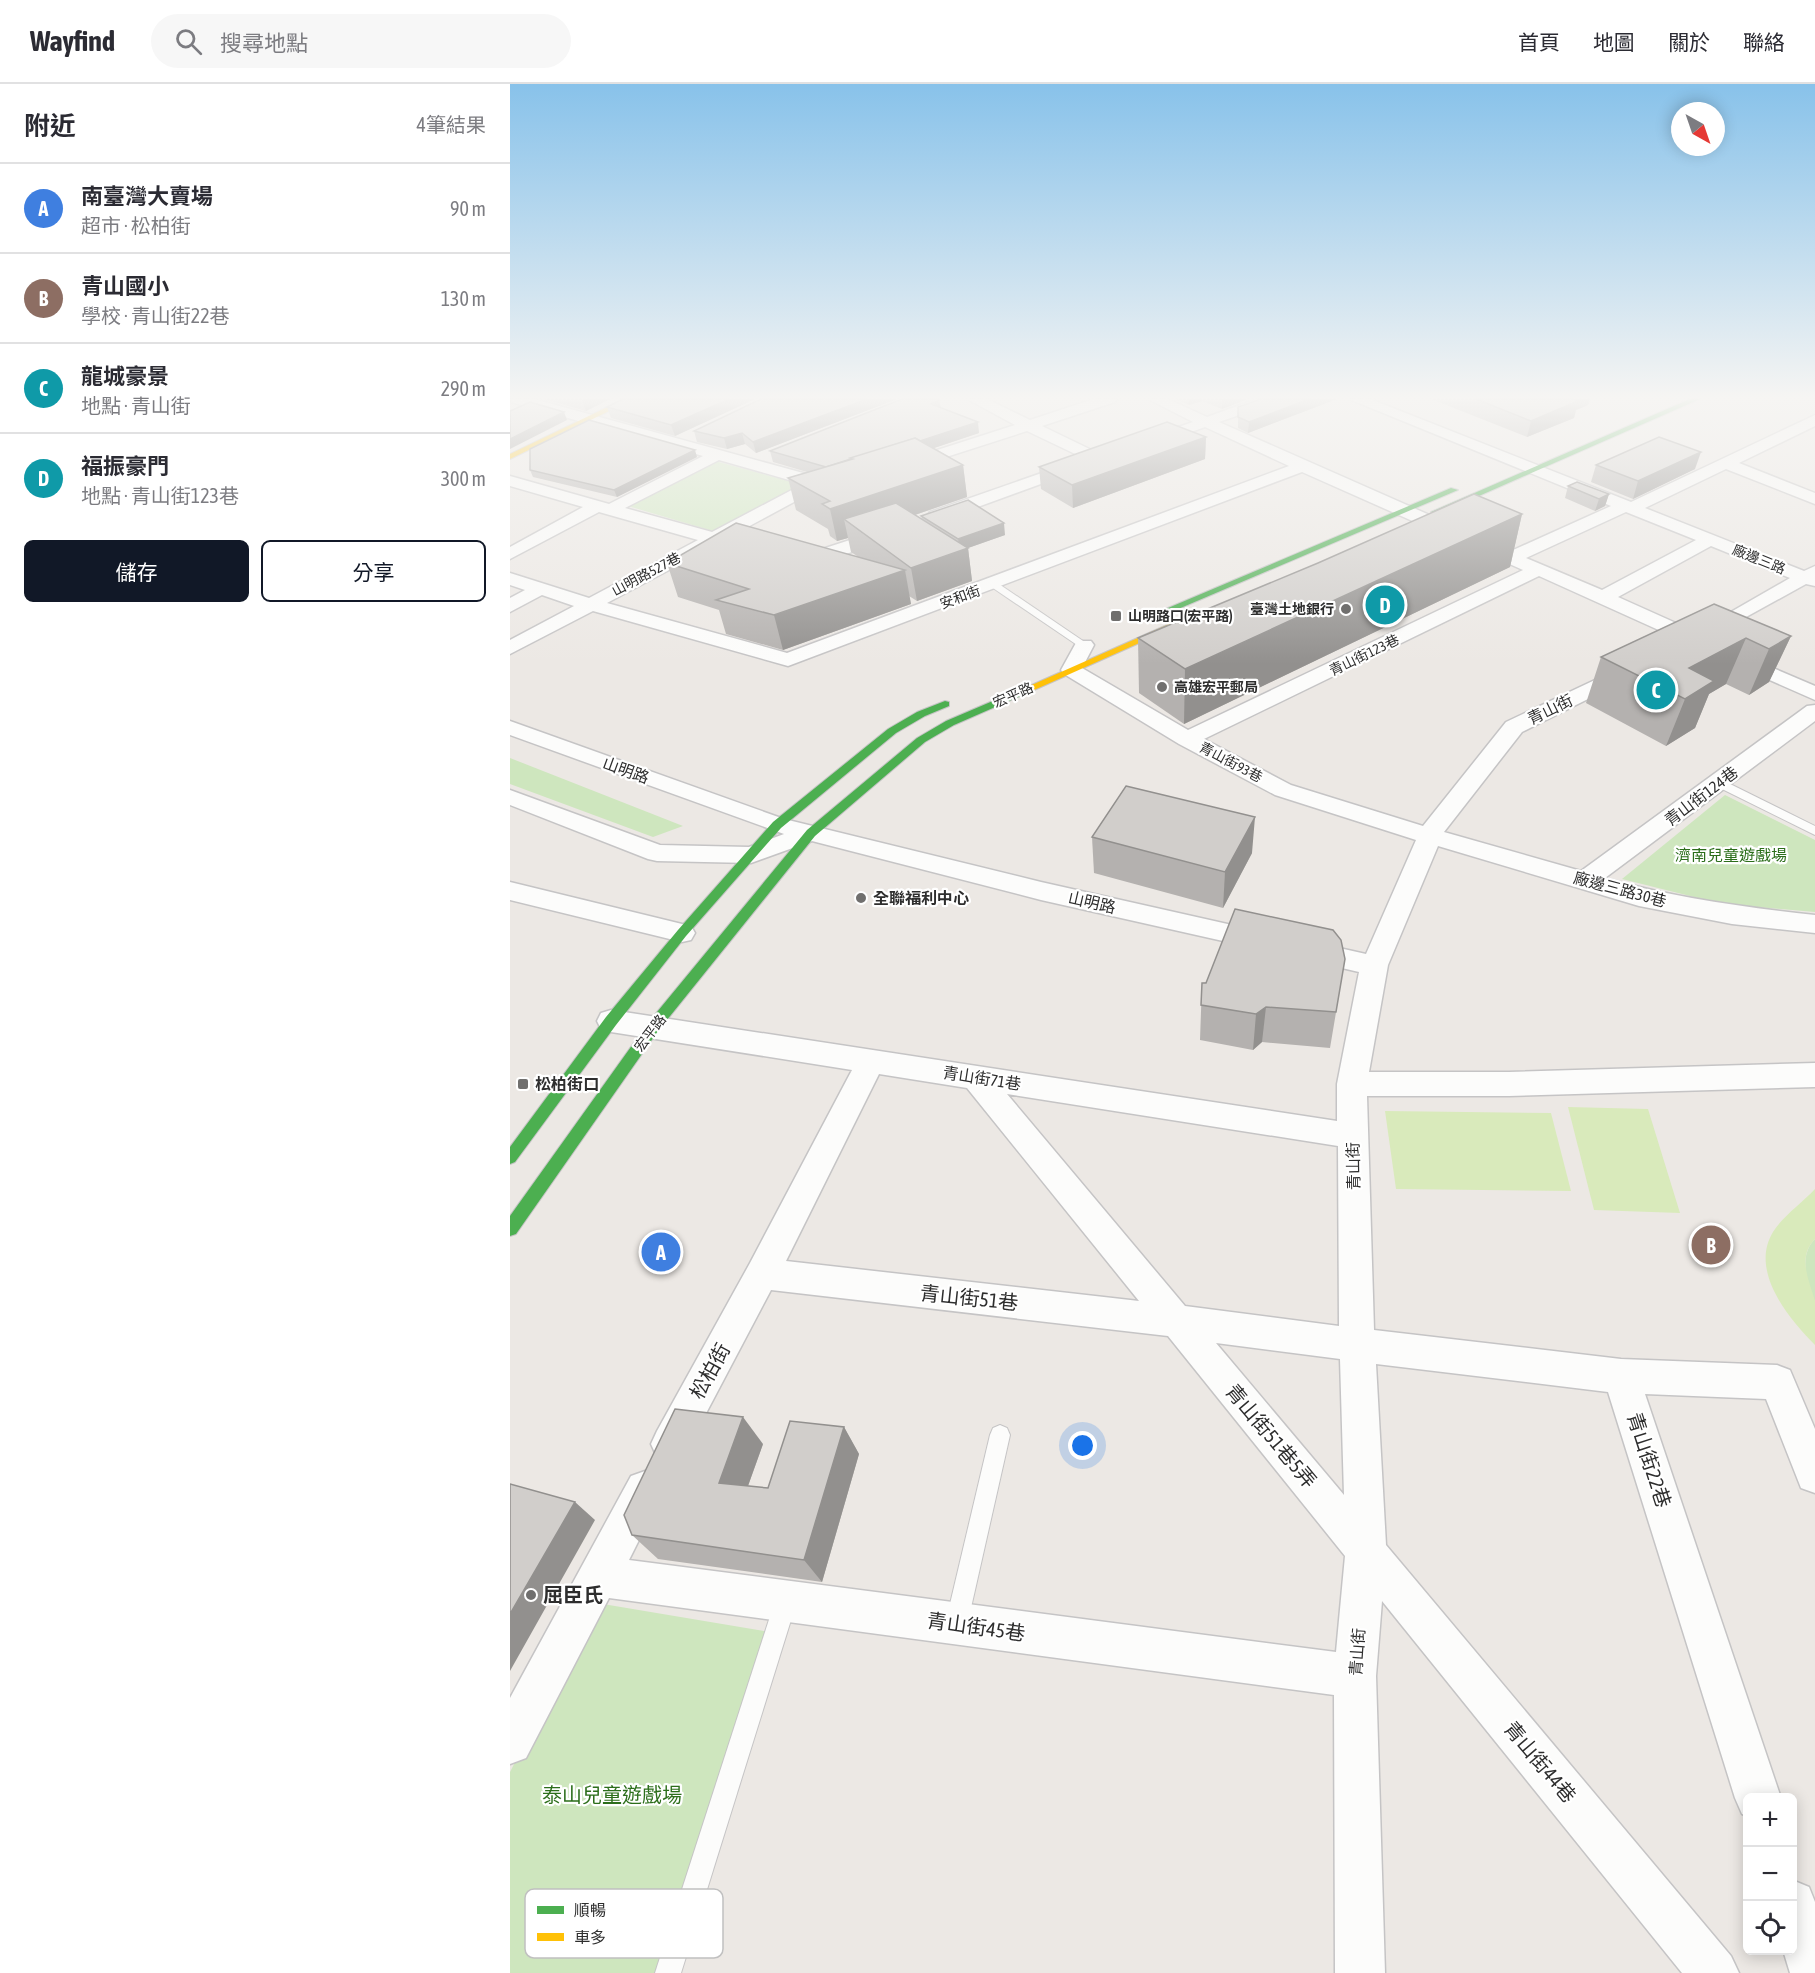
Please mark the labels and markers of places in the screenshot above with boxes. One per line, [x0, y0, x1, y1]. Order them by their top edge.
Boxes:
pin: D [1366, 582, 1404, 628]
place label: 臺灣土地銀行 [1250, 601, 1334, 617]
marker: 臺灣土地銀行 [1339, 602, 1353, 616]
place label: 山明路口(宏平路) [1128, 608, 1233, 624]
marker: 山明路口(宏平路) [1109, 609, 1123, 623]
pin: C [1636, 668, 1676, 712]
place label: 高雄宏平郵局 [1174, 679, 1258, 695]
marker: 高雄宏平郵局 [1155, 680, 1169, 694]
place label: 全聯福利中心 [873, 889, 969, 907]
marker: 全聯福利中心 [854, 891, 868, 905]
place label: 松柏街口 [535, 1075, 599, 1093]
marker: 松柏街口 [516, 1077, 530, 1091]
pin: B [1692, 1222, 1730, 1268]
pin: A [642, 1230, 680, 1274]
place label: 屈臣氏 [543, 1583, 603, 1606]
marker: 屈臣氏 [524, 1588, 538, 1602]

